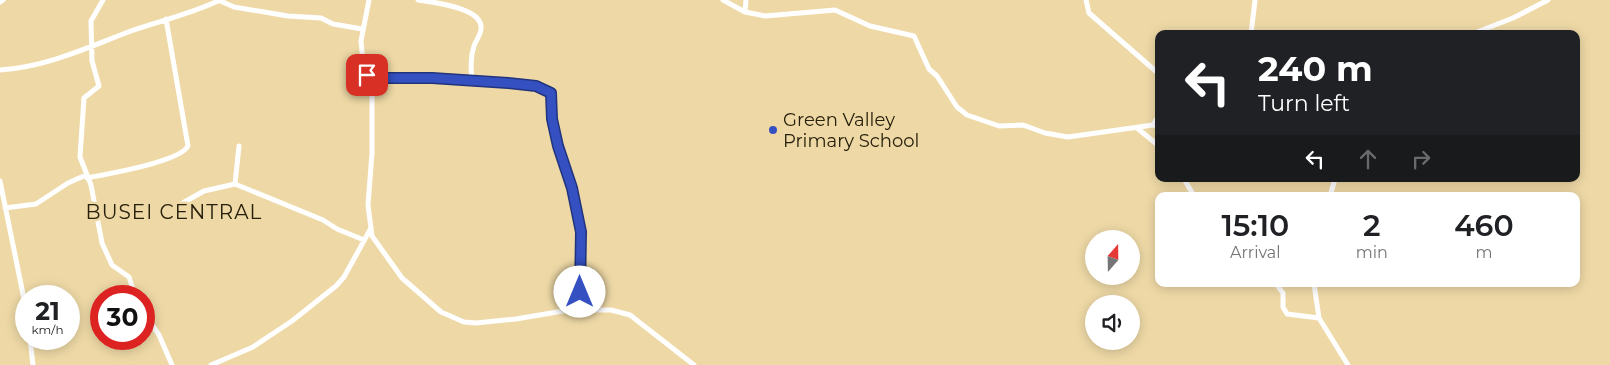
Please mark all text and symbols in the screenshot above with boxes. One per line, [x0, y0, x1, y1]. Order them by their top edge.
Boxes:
text: 240 m [1258, 47, 1373, 90]
icon: left [1175, 50, 1240, 115]
pin [346, 54, 388, 96]
icon: arrive [353, 61, 381, 89]
text: Turn left [1258, 90, 1350, 117]
place label: Green Valley Primary School [783, 109, 919, 152]
marker: Green Valley Primary School [767, 124, 779, 136]
icon: left [1301, 145, 1329, 173]
icon: ahead [1354, 145, 1382, 173]
icon: right [1407, 145, 1435, 173]
district label: BUSEI CENTRAL [86, 200, 262, 224]
text: 15:10 [1221, 207, 1289, 244]
text: 2 [1363, 207, 1380, 244]
text: 460 [1454, 207, 1514, 244]
north arrow [1085, 230, 1140, 285]
map controls [1085, 230, 1140, 350]
text: Arrival [1230, 243, 1281, 262]
text: min [1356, 243, 1388, 262]
text: m [1475, 243, 1492, 262]
position arrow [553, 265, 605, 317]
speed limit sign: 30 [90, 285, 155, 350]
button: sound [1085, 295, 1140, 350]
text: 21 [35, 296, 60, 326]
text: km/h [31, 322, 64, 337]

